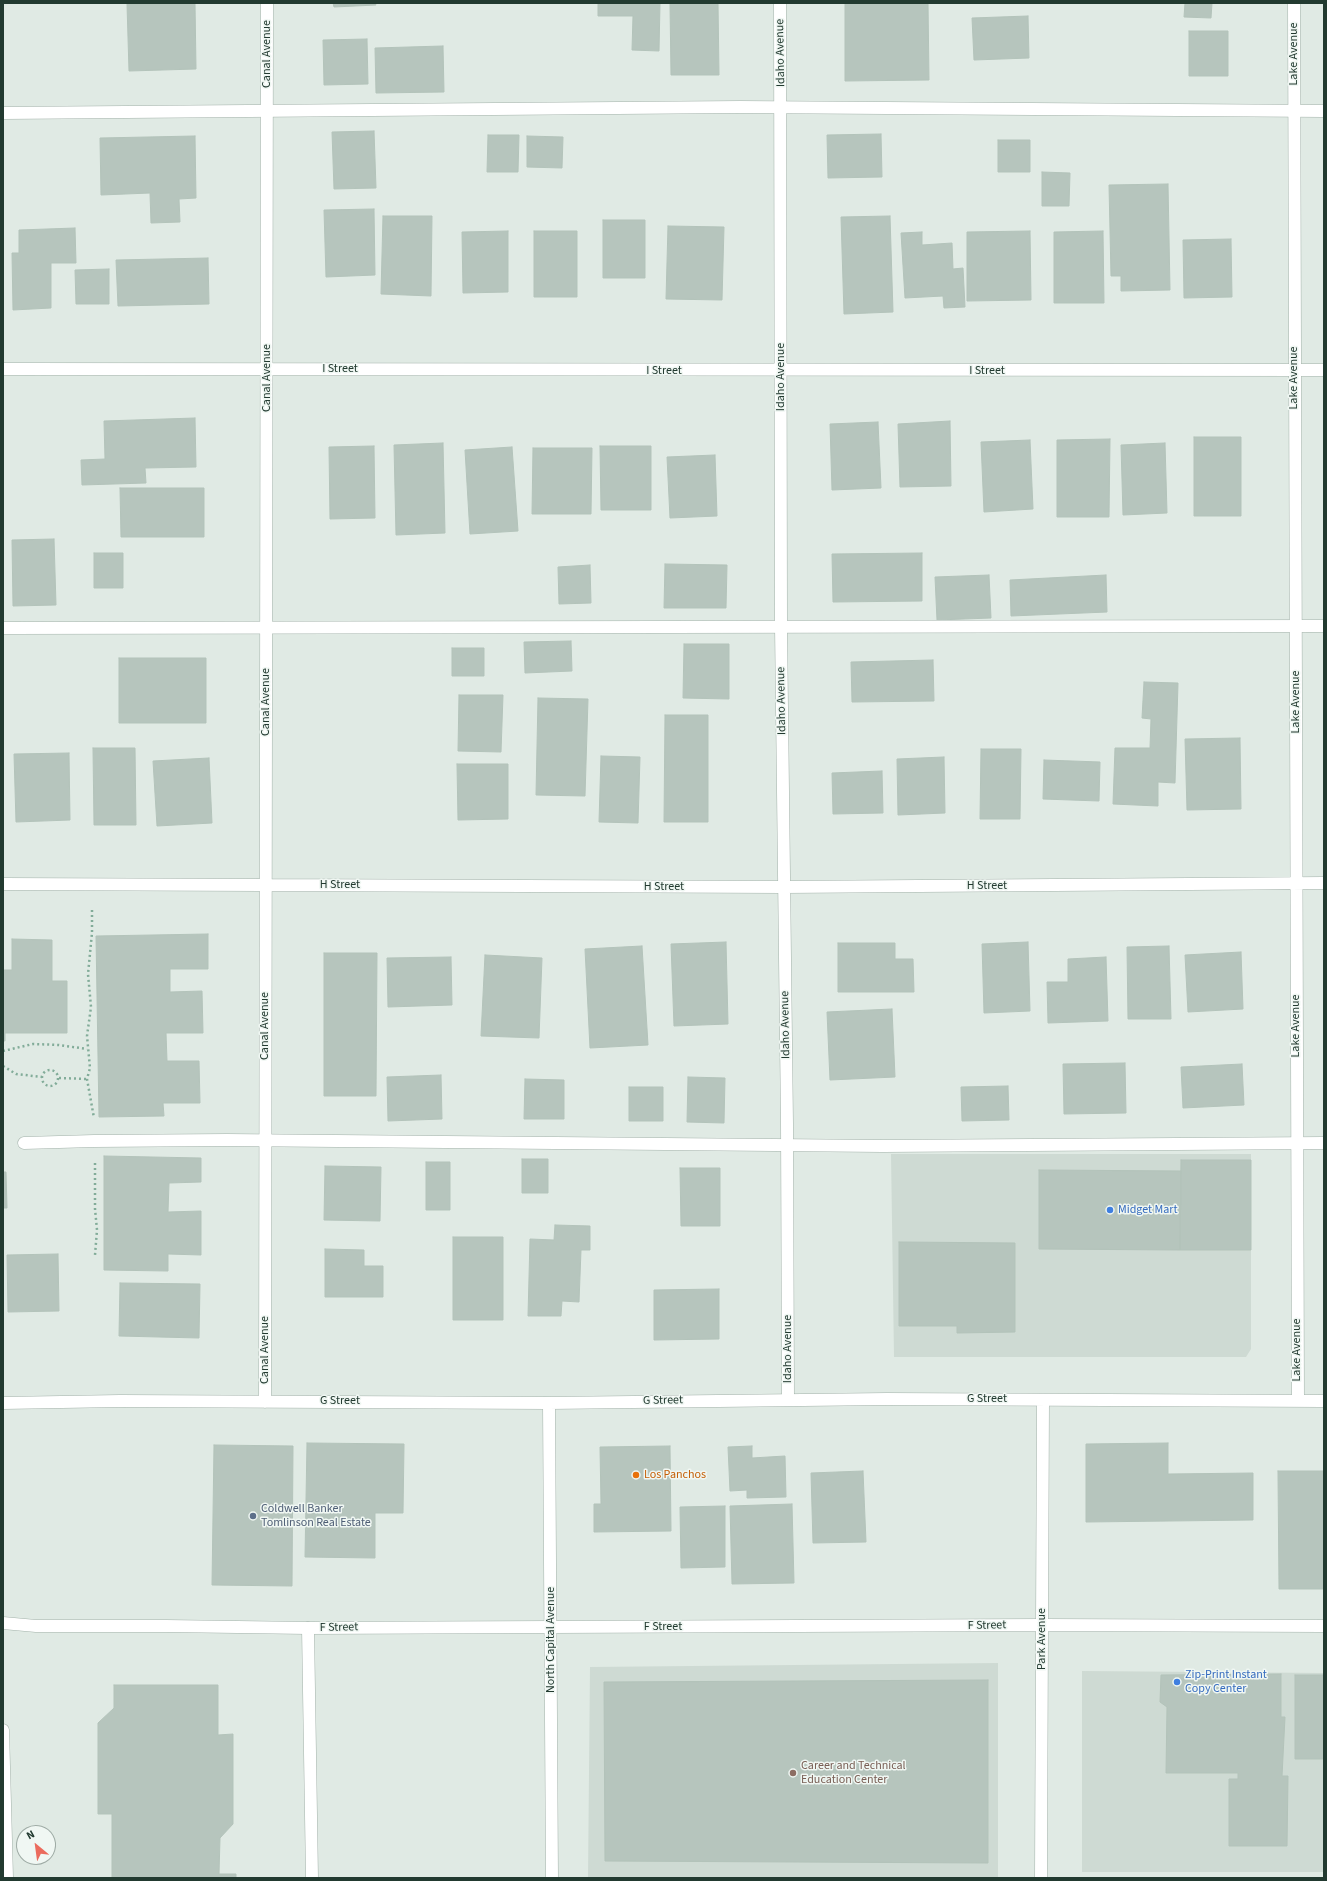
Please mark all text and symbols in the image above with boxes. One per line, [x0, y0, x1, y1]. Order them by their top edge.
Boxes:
street label: Idaho Avenue [773, 19, 789, 87]
street label: Canal Avenue [260, 20, 274, 88]
street label: Lake Avenue [1287, 23, 1301, 85]
street label: Idaho Avenue [774, 343, 788, 411]
street label: Canal Avenue [260, 344, 274, 412]
street label: Lake Avenue [1287, 347, 1301, 409]
street label: I Street [322, 362, 358, 376]
street label: I Street [646, 364, 682, 378]
street label: I Street [969, 364, 1005, 378]
street label: Idaho Avenue [774, 667, 790, 735]
street label: Canal Avenue [259, 668, 273, 736]
street label: Lake Avenue [1289, 671, 1303, 733]
street label: H Street [320, 878, 360, 892]
street label: H Street [967, 879, 1007, 893]
street label: H Street [644, 880, 684, 894]
street label: Idaho Avenue [778, 991, 794, 1059]
street label: Canal Avenue [258, 992, 272, 1060]
street label: Lake Avenue [1289, 995, 1303, 1057]
place label: Midget Mart [1118, 1203, 1177, 1217]
marker: Midget Mart [1105, 1205, 1115, 1215]
street label: Idaho Avenue [781, 1315, 795, 1383]
street label: Canal Avenue [258, 1316, 272, 1384]
street label: Lake Avenue [1290, 1319, 1304, 1381]
street label: G Street [967, 1392, 1007, 1406]
street label: G Street [643, 1393, 683, 1409]
street label: G Street [320, 1394, 360, 1408]
place label: Los Panchos [644, 1468, 706, 1482]
marker: Los Panchos [631, 1470, 641, 1480]
place label: Coldwell Banker Tomlinson Real Estate [261, 1502, 371, 1530]
marker: Coldwell Banker Tomlinson Real Estate [248, 1511, 258, 1521]
street label: North Capital Avenue [544, 1587, 558, 1693]
street label: Park Avenue [1035, 1608, 1049, 1670]
street label: F Street [968, 1618, 1006, 1634]
street label: F Street [320, 1620, 358, 1636]
street label: F Street [644, 1620, 682, 1634]
place label: Zip-Print Instant Copy Center [1185, 1668, 1267, 1696]
marker: Zip-Print Instant Copy Center [1172, 1677, 1182, 1687]
place label: Career and Technical Education Center [801, 1759, 906, 1787]
marker: Career and Technical Education Center [788, 1768, 798, 1778]
north arrow [16, 1825, 56, 1865]
text: N [24, 1827, 37, 1843]

